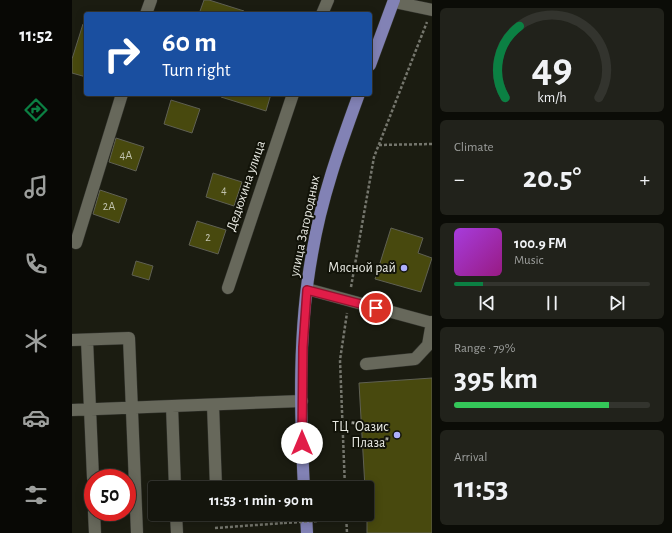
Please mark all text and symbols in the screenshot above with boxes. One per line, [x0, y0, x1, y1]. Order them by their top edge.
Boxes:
text: 11:52 [19, 27, 53, 45]
icon: right [96, 28, 148, 80]
text: 60 m [162, 29, 217, 57]
text: 49 [531, 48, 573, 89]
text: Turn right [162, 62, 231, 80]
text: km/h [537, 91, 567, 105]
icon: directions [22, 96, 50, 124]
street label: Дедюхина улица [224, 138, 268, 233]
text: Climate [454, 141, 493, 154]
house number: 4А [120, 149, 132, 161]
text: 20.5° [523, 163, 581, 193]
text: − [454, 168, 465, 190]
text: + [639, 168, 650, 190]
icon: music [22, 173, 50, 201]
street label: улица Загородных [287, 174, 323, 279]
house number: 4 [221, 184, 227, 196]
house number: 2А [103, 200, 115, 212]
house number: 2 [205, 231, 211, 243]
text: 100.9 FM [514, 236, 567, 251]
icon: phone [22, 250, 50, 278]
text: Music [514, 254, 544, 267]
place label: Мясной рай [328, 261, 396, 275]
marker: Мясной рай [399, 263, 409, 273]
pin [359, 291, 393, 325]
icon: previous [476, 292, 498, 314]
icon: pause [541, 292, 563, 314]
icon: next [606, 292, 628, 314]
icon: arrive [365, 297, 387, 319]
icon: climate [22, 327, 50, 355]
text: Range · 79% [454, 342, 515, 355]
text: 395 km [454, 364, 538, 394]
icon: car [22, 404, 50, 432]
place label: ТЦ "Оазис Плаза" [332, 420, 389, 450]
position arrow [281, 422, 323, 464]
marker: ТЦ "Оазис Плаза" [392, 430, 402, 440]
text: Arrival [454, 451, 487, 464]
speed limit sign: 50 [84, 469, 136, 521]
text: 11:53 [454, 473, 508, 503]
icon: filters [22, 481, 50, 509]
text: 11:53 · 1 min · 90 m [209, 493, 313, 508]

